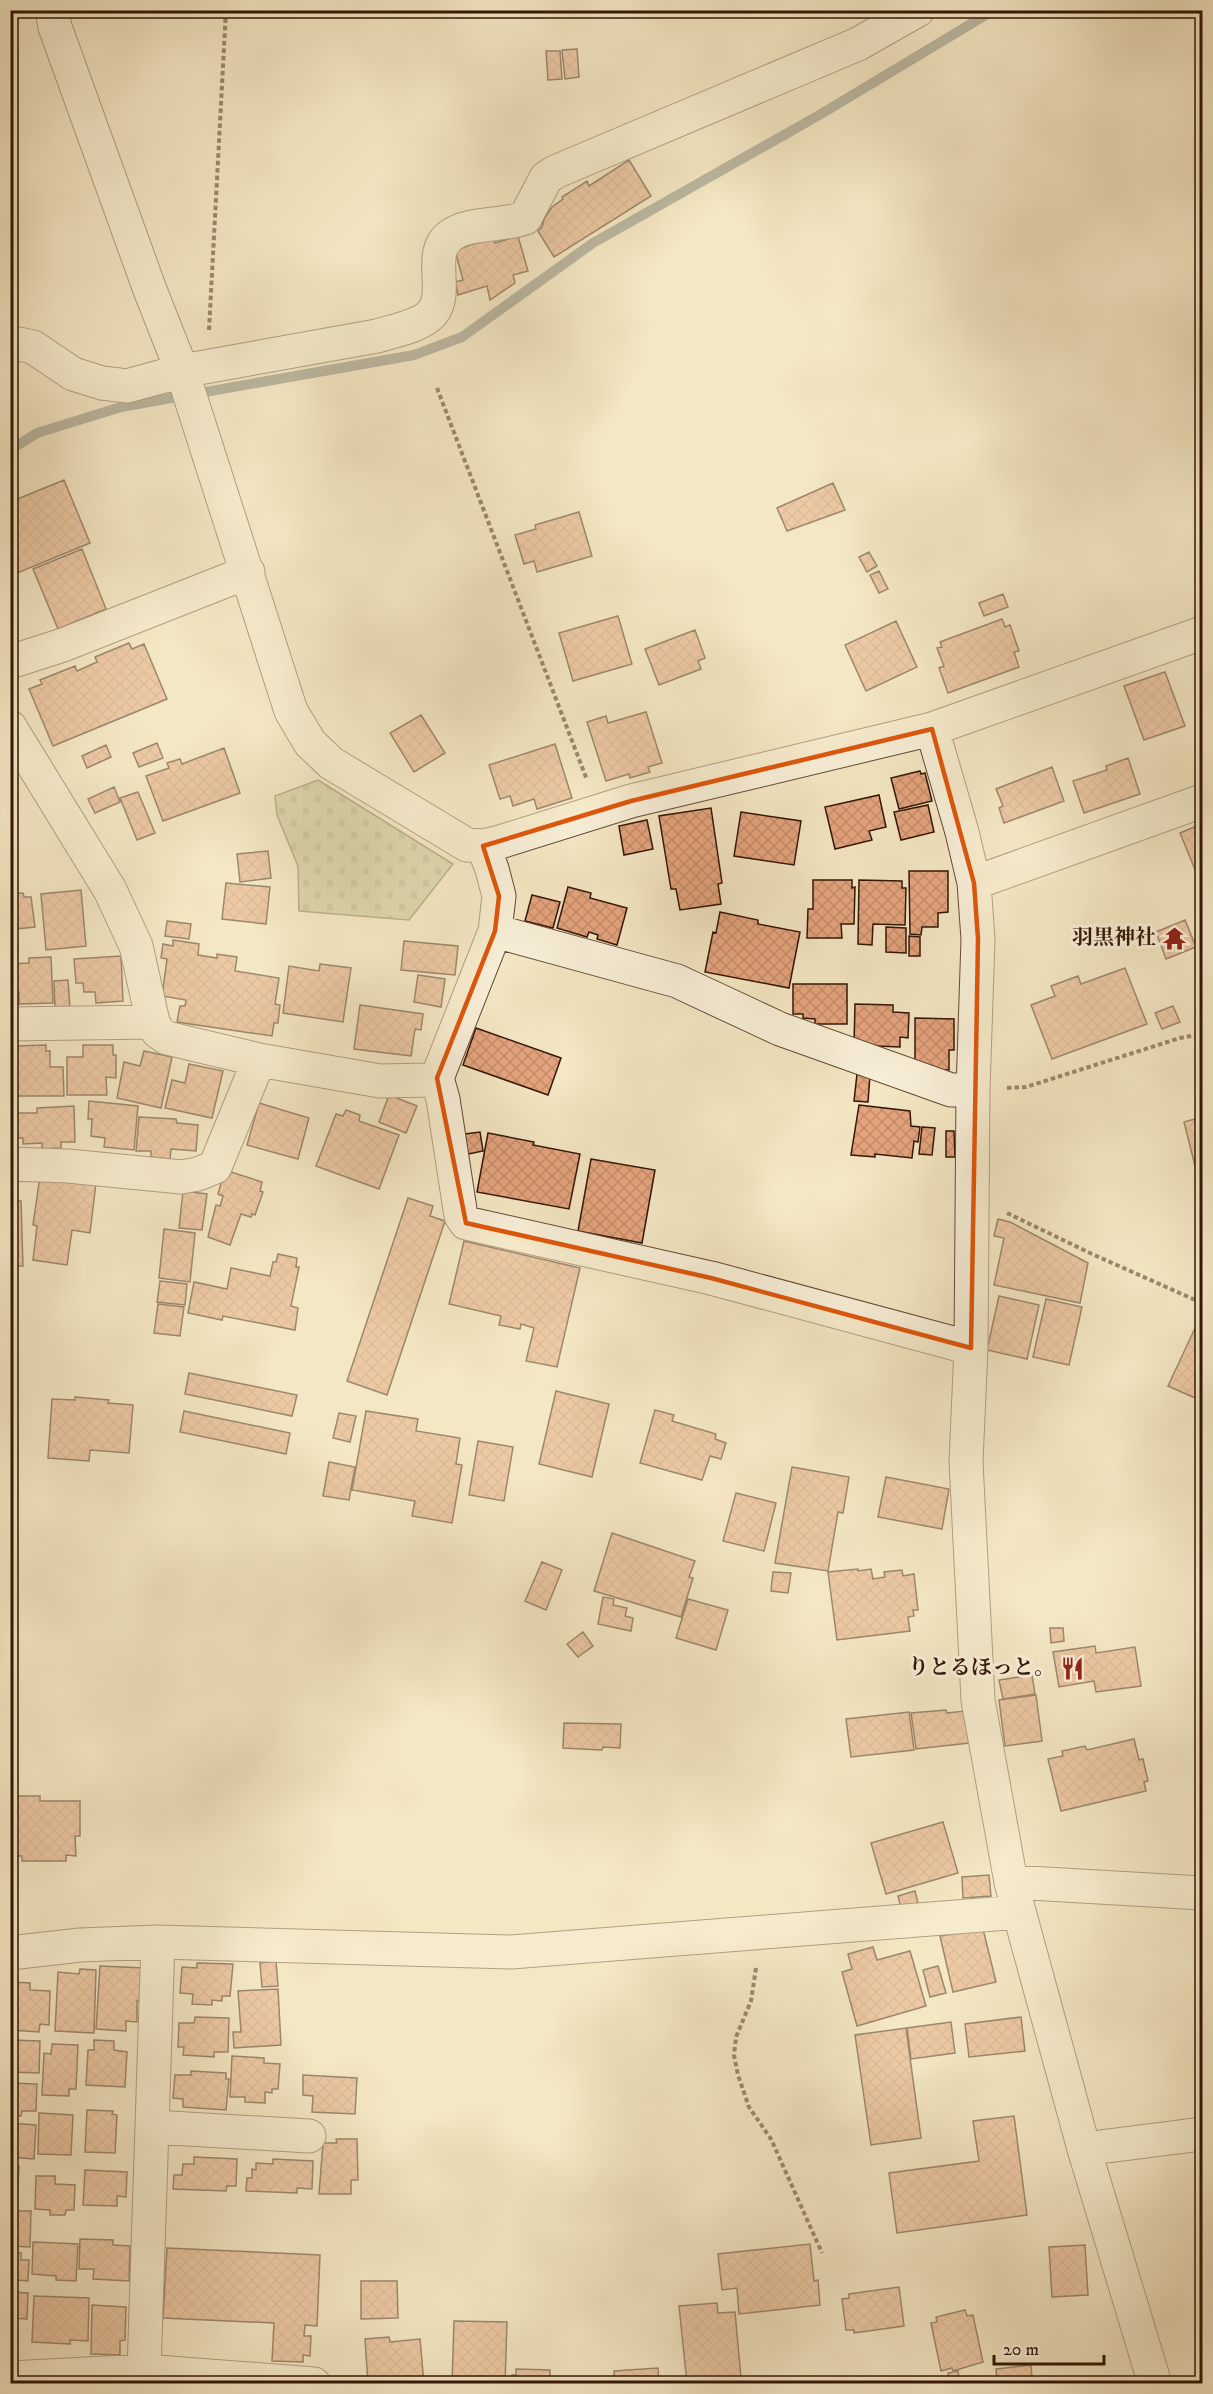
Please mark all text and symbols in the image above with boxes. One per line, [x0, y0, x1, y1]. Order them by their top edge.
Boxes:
place label: 羽黒神社 [1072, 925, 1156, 951]
temple icon: 羽黒神社 [1161, 925, 1187, 951]
place label: りとるほっと。 [908, 1655, 1055, 1681]
restaurant icon: りとるほっと。 [1060, 1655, 1086, 1681]
scale bar [994, 2328, 1104, 2366]
text: 20 m [1003, 2339, 1039, 2361]

